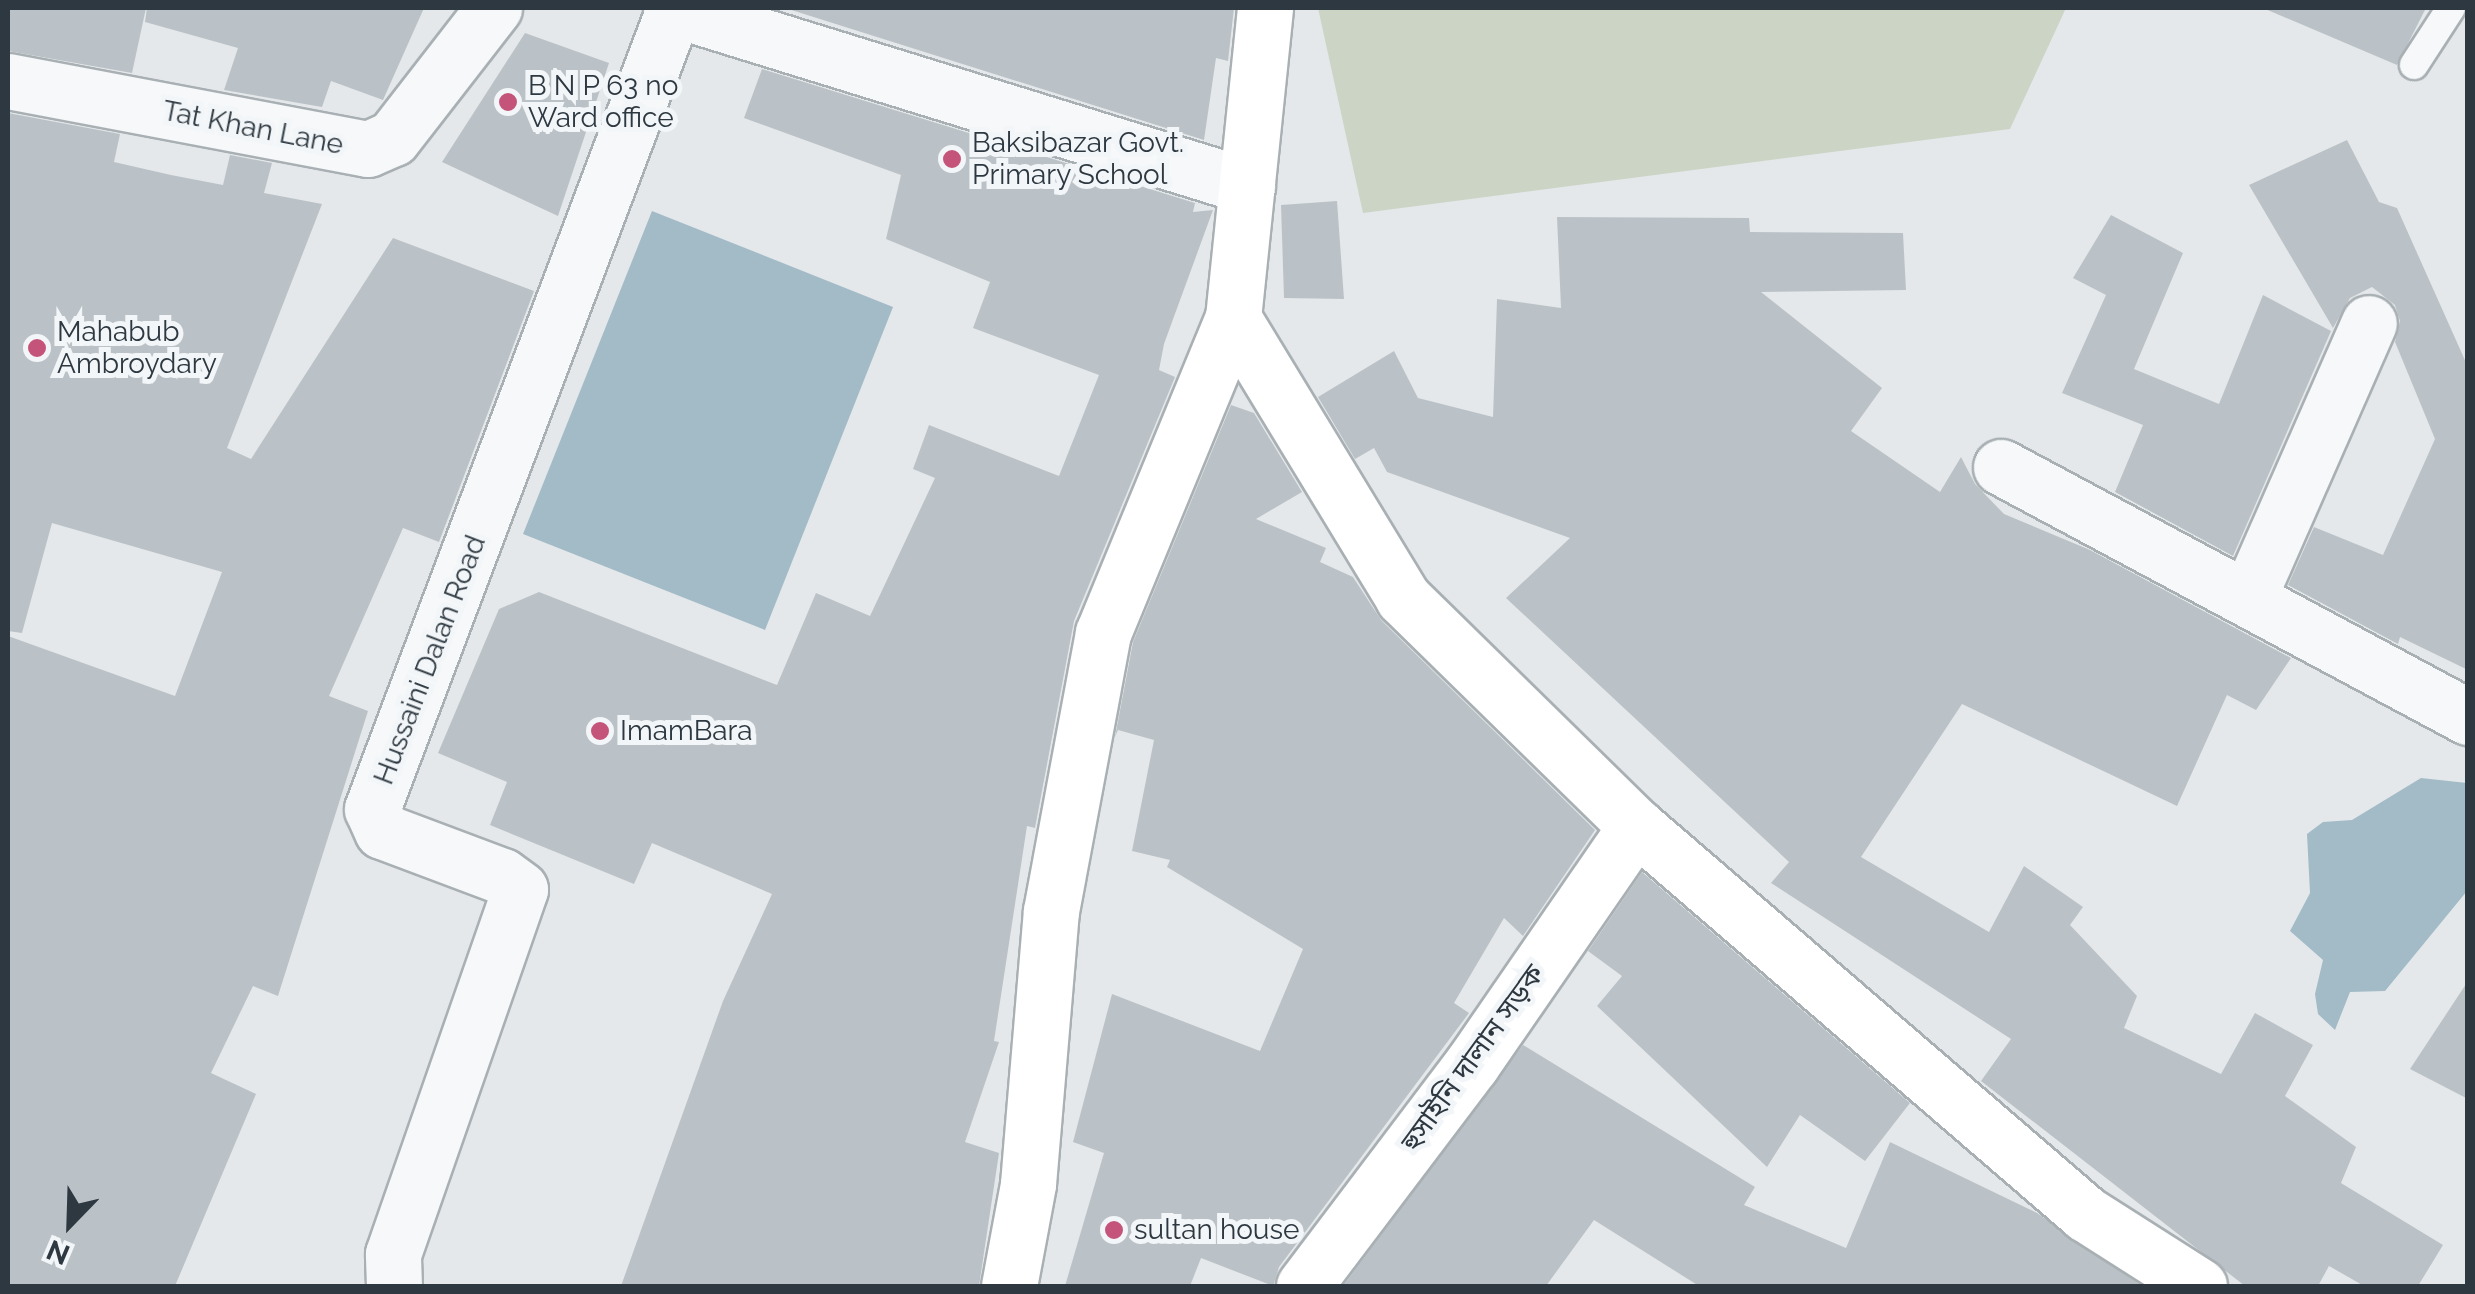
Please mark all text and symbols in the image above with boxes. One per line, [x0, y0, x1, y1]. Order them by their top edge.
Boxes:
place label: B N P 63 no Ward office [528, 69, 679, 135]
marker: B N P 63 no Ward office [497, 91, 519, 113]
street label: Tat Khan Lane [160, 94, 346, 162]
place label: Baksibazar Govt. Primary School [972, 126, 1185, 192]
marker: Baksibazar Govt. Primary School [941, 148, 963, 170]
place label: Mahabub Ambroydary [57, 315, 217, 381]
marker: Mahabub Ambroydary [26, 337, 48, 359]
street label: Hussaini Dalan Road [367, 531, 493, 789]
place label: ImamBara [620, 714, 753, 748]
marker: ImamBara [589, 720, 611, 742]
street label: হুসাইনি দালান সড়ক [1394, 958, 1552, 1158]
north arrow [20, 1174, 120, 1274]
place label: sultan house [1134, 1213, 1299, 1247]
marker: sultan house [1103, 1219, 1125, 1241]
text: N [42, 1233, 74, 1271]

